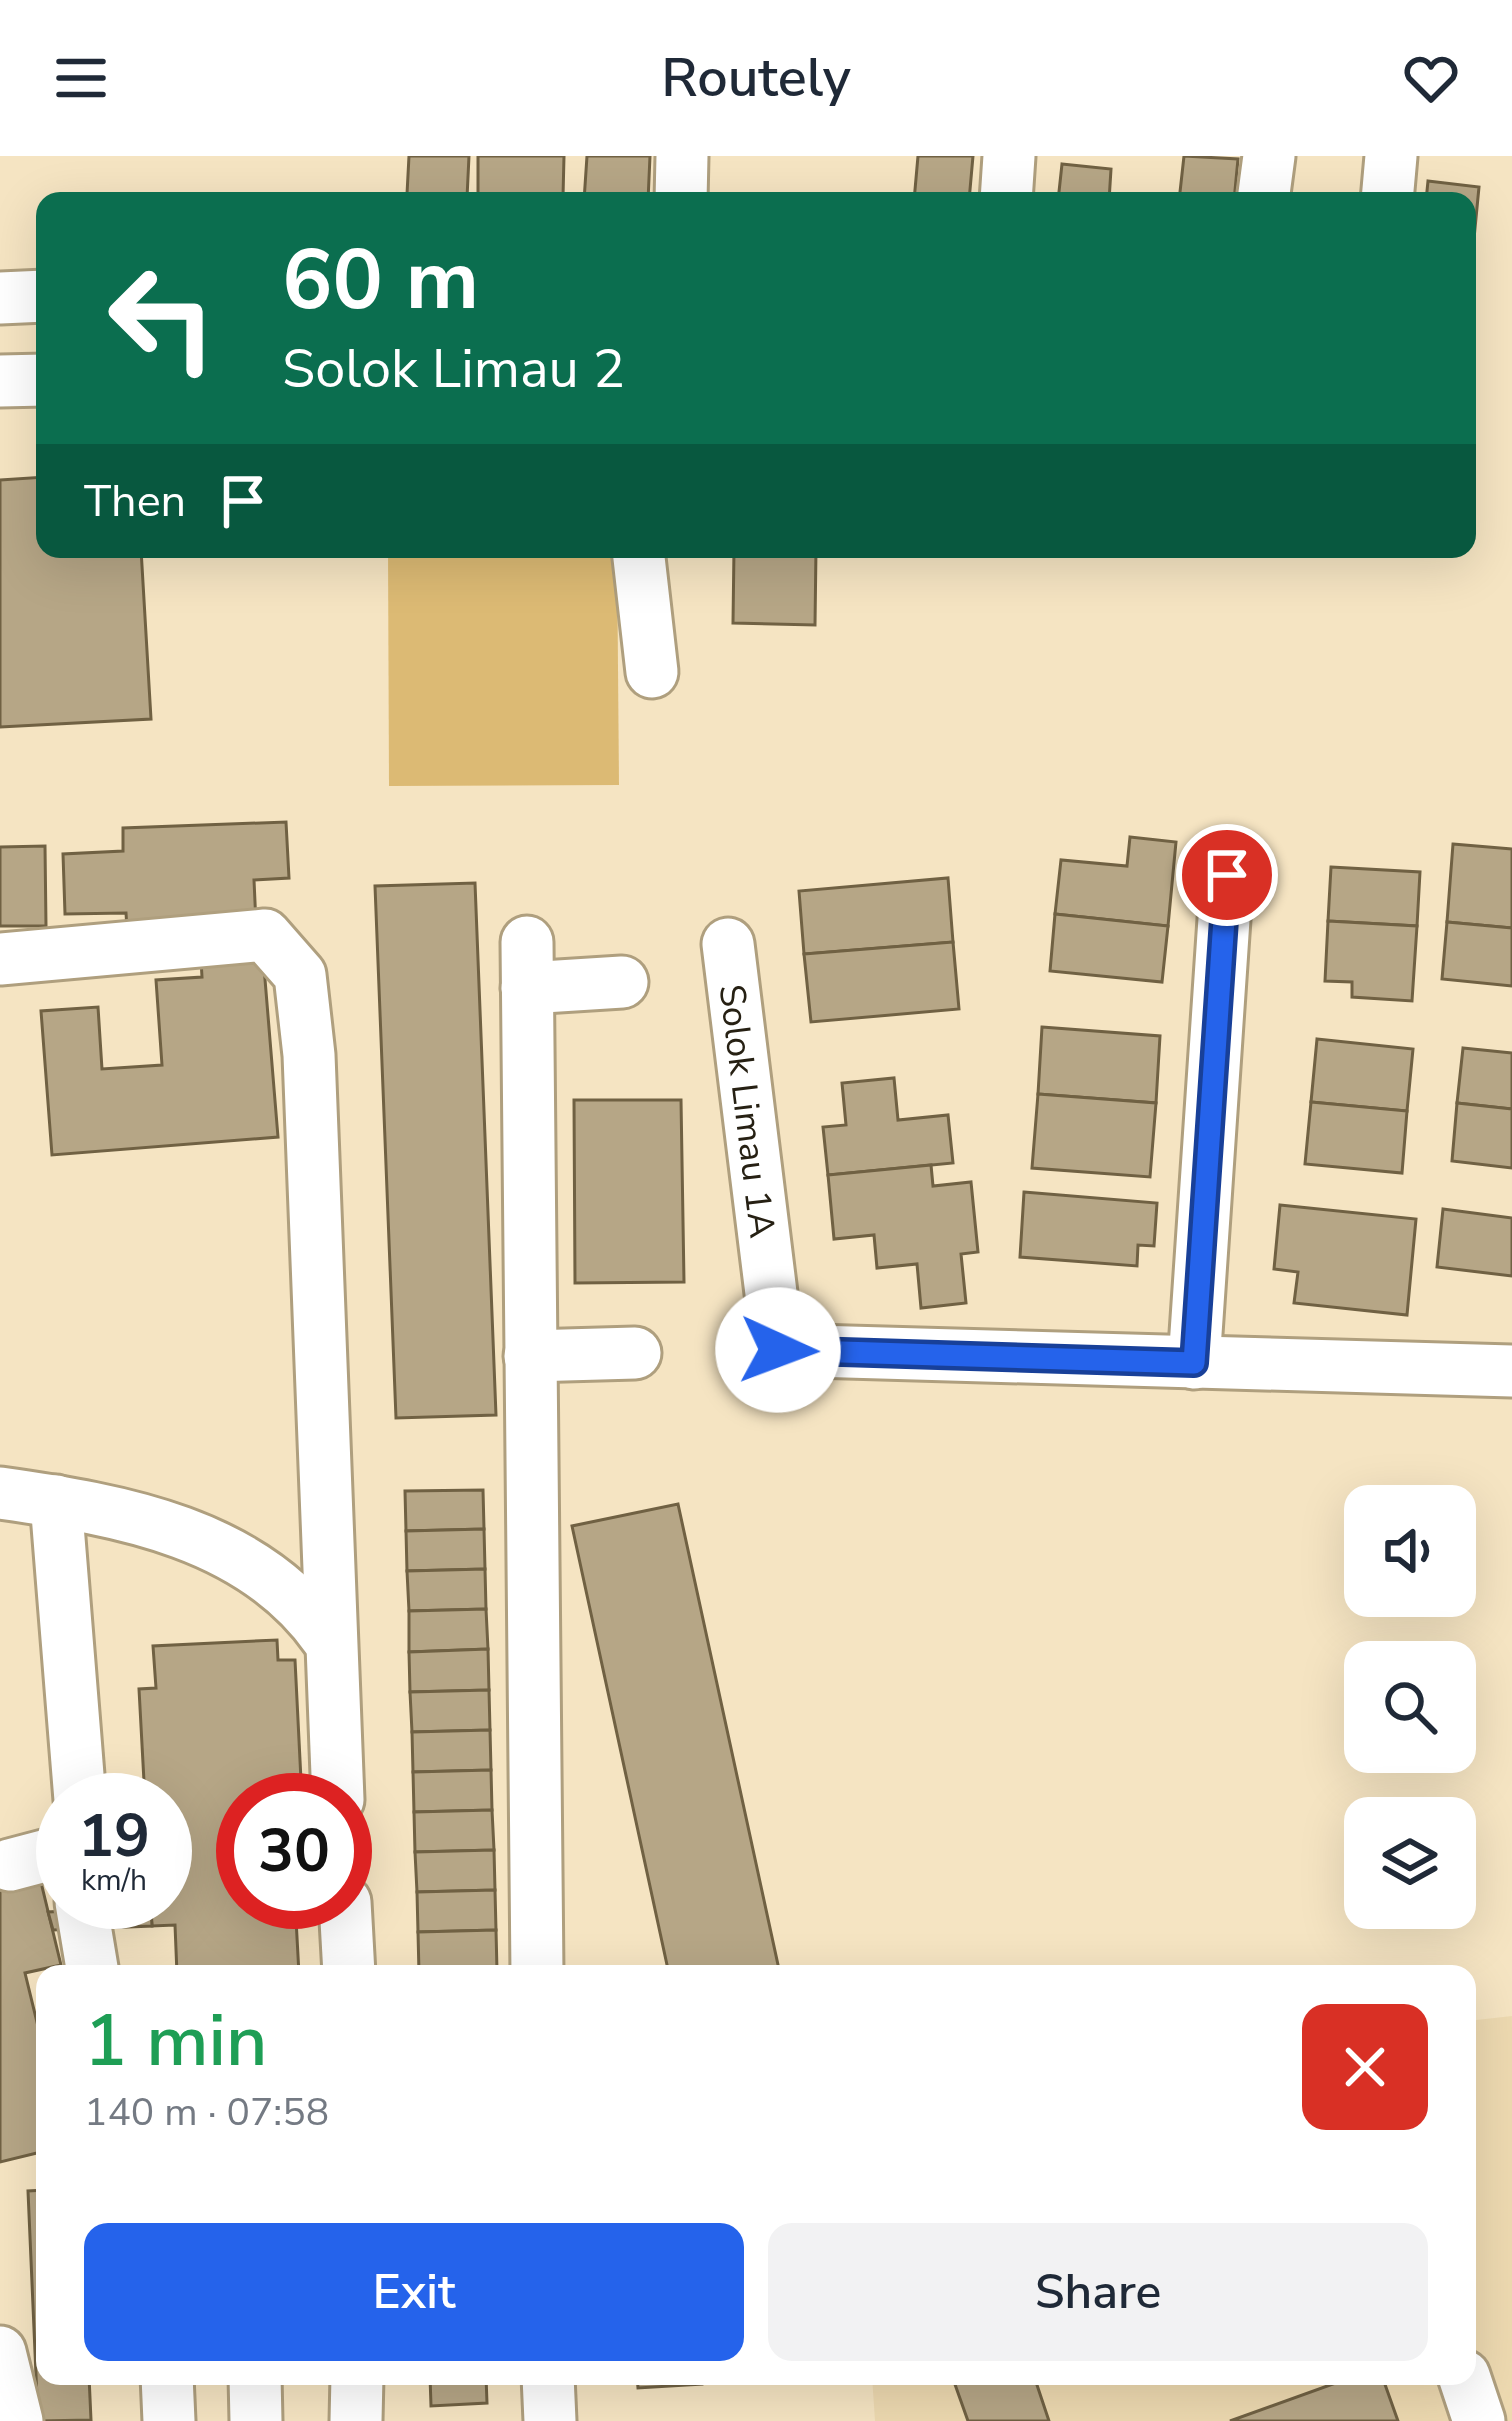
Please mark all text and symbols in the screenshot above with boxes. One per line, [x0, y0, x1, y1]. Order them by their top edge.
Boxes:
text: Routely [661, 41, 851, 115]
icon: menu [48, 45, 114, 111]
icon: heart [1398, 45, 1464, 111]
text: 60 m [282, 223, 479, 338]
icon: left [84, 240, 240, 396]
text: Solok Limau 2 [282, 332, 625, 406]
icon: arrive [210, 468, 276, 534]
text: Then [84, 471, 186, 532]
pin [1176, 824, 1278, 926]
icon: arrive [1194, 842, 1260, 908]
street label: Solok Limau 1A [707, 982, 786, 1241]
position arrow [715, 1287, 841, 1413]
map controls [1344, 1485, 1476, 1929]
button: sound [1344, 1485, 1476, 1617]
button: search [1344, 1641, 1476, 1773]
speed limit sign: 30 [216, 1773, 372, 1929]
text: 19 [78, 1795, 150, 1877]
button: layers [1344, 1797, 1476, 1929]
text: km/h [81, 1860, 147, 1901]
text: 1 min [84, 1992, 267, 2090]
button: close [1302, 2004, 1428, 2130]
text: 140 m · 07:58 [84, 2086, 329, 2139]
button: Exit [84, 2223, 744, 2361]
button: Share [768, 2223, 1428, 2361]

